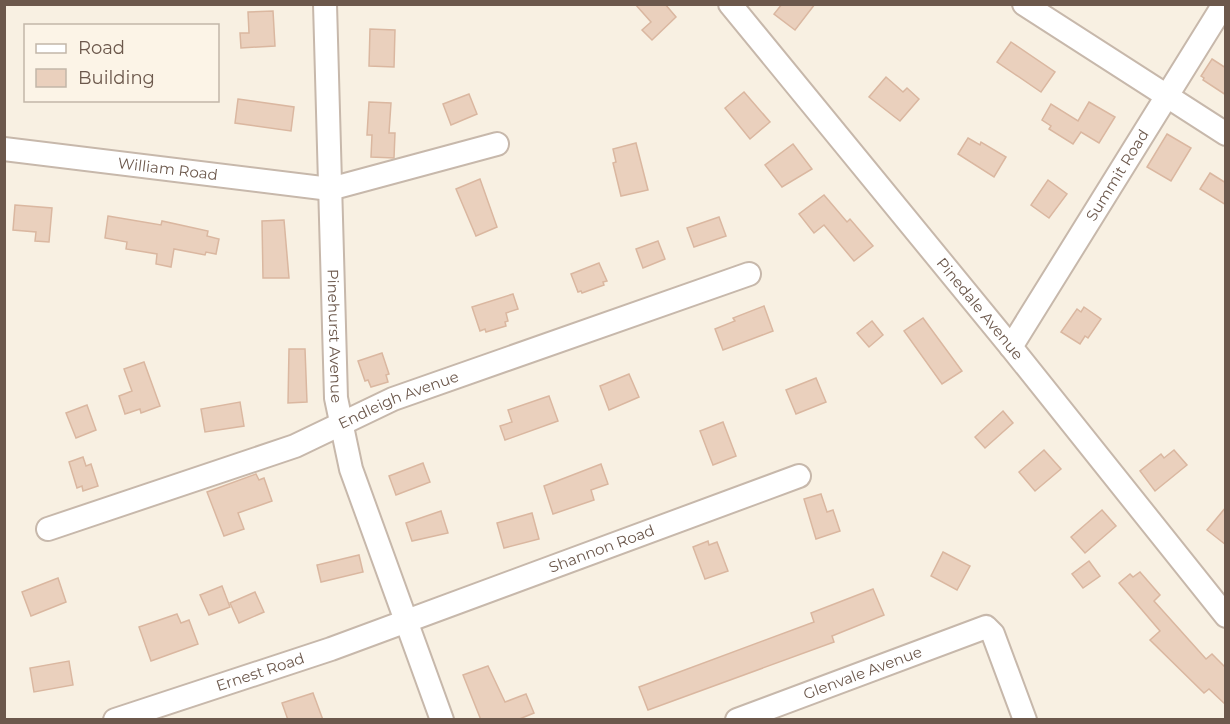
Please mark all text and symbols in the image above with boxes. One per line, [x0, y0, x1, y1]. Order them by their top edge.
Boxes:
legend [24, 24, 219, 102]
text: Road [78, 37, 125, 59]
text: Building [78, 67, 155, 89]
street label: Summit Road [1082, 126, 1153, 224]
street label: William Road [117, 153, 219, 184]
street label: Pinedale Avenue [933, 253, 1028, 364]
street label: Pinehurst Avenue [323, 268, 347, 405]
street label: Endleigh Avenue [335, 367, 461, 433]
street label: Shannon Road [546, 520, 657, 577]
street label: Glenvale Avenue [800, 642, 924, 703]
street label: Ernest Road [214, 648, 307, 695]

